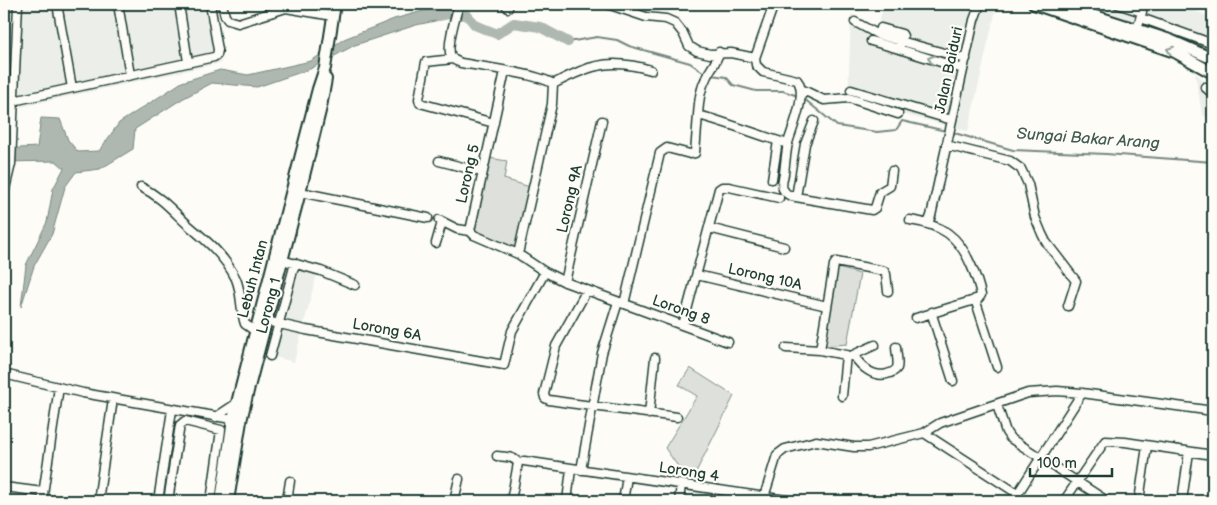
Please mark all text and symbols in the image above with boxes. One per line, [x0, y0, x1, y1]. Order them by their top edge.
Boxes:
street label: Jalan Baiduri [931, 25, 967, 115]
one-way arrow [1166, 46, 1175, 56]
one-way arrow [928, 54, 936, 64]
water label: Sungai Bakar Arang [1016, 125, 1160, 153]
street label: Lorong 5 [452, 143, 484, 205]
street label: Lorong 9A [553, 162, 587, 235]
street label: Lebuh Intan [233, 238, 273, 320]
street label: Lorong 10A [726, 259, 805, 295]
street label: Lorong 1 [252, 276, 286, 336]
street label: Lorong 8 [649, 291, 713, 329]
street label: Lorong 6A [351, 315, 424, 346]
scale bar [1030, 445, 1112, 477]
text: 100 m [1037, 454, 1077, 473]
street label: Lorong 4 [658, 458, 720, 486]

